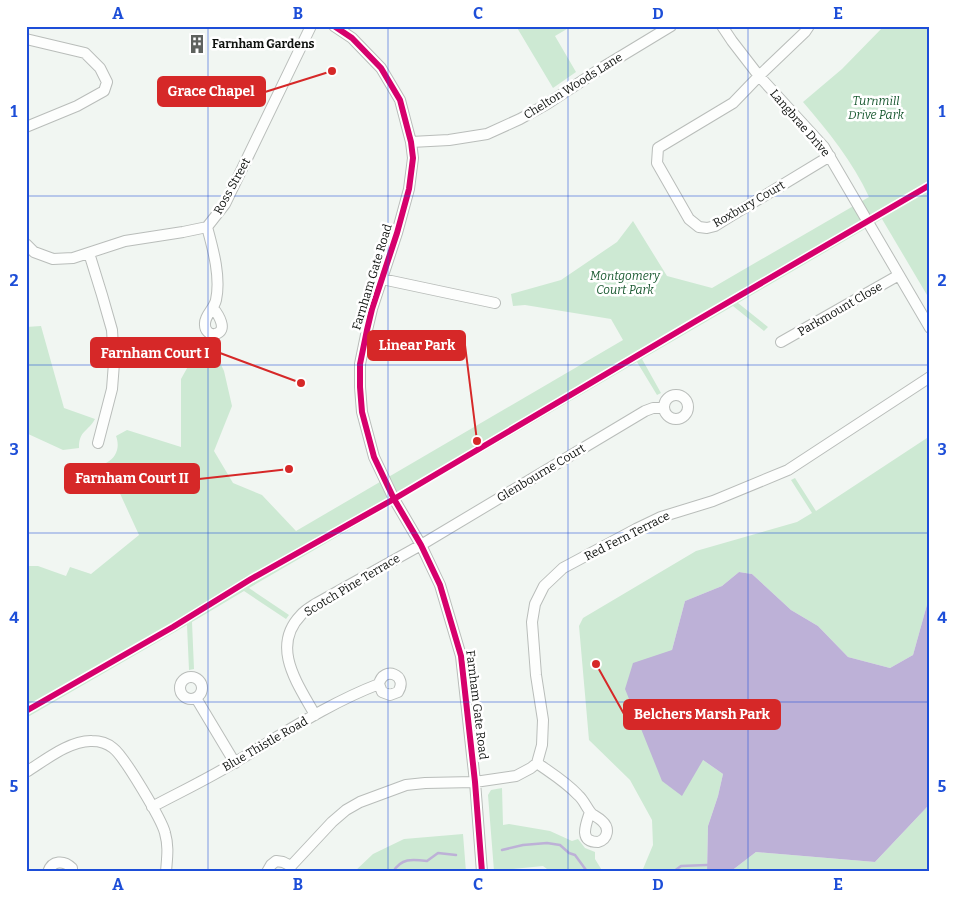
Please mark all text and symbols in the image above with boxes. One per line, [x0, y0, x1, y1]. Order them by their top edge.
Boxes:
text: A [112, 4, 124, 23]
text: B [293, 4, 303, 23]
text: C [473, 4, 483, 23]
text: D [652, 4, 664, 23]
text: E [833, 4, 843, 23]
building icon: Farnham Gardens [186, 33, 208, 55]
place label: Farnham Gardens [212, 37, 315, 51]
street label: Chelton Woods Lane [521, 50, 625, 122]
callout: Grace Chapel [158, 77, 265, 106]
text: Grace Chapel [167, 83, 255, 100]
street label: Langbrae Drive [767, 87, 833, 159]
park label: Turnmill Drive Park [848, 94, 904, 122]
text: 1 [11, 102, 18, 121]
text: 1 [939, 102, 946, 121]
street label: Ross Street [211, 155, 254, 217]
street label: Roxbury Court [711, 177, 788, 230]
street label: Farnham Gate Road [349, 222, 395, 332]
park label: Montgomery Court Park [590, 269, 661, 297]
text: 2 [9, 271, 19, 290]
text: 2 [937, 271, 947, 290]
street label: Parkmount Close [795, 279, 885, 339]
callout: Linear Park [368, 331, 465, 360]
text: Linear Park [379, 337, 456, 354]
callout: Farnham Court I [91, 338, 220, 367]
text: Farnham Court I [101, 345, 209, 362]
text: 3 [9, 440, 19, 459]
text: 3 [937, 440, 947, 459]
street label: Glenbourne Court [494, 441, 588, 505]
callout: Farnham Court II [65, 464, 199, 493]
text: Farnham Court II [75, 470, 189, 487]
street label: Red Fern Terrace [582, 508, 672, 564]
street label: Scotch Pine Terrace [302, 551, 402, 619]
text: 4 [9, 608, 19, 627]
text: 4 [937, 608, 947, 627]
street label: Farnham Gate Road [463, 649, 491, 761]
callout: Belchers Marsh Park [624, 700, 780, 729]
text: Belchers Marsh Park [634, 706, 771, 723]
street label: Blue Thistle Road [220, 714, 310, 774]
text: 5 [10, 777, 19, 796]
text: 5 [938, 777, 947, 796]
text: A [112, 875, 124, 894]
text: B [293, 875, 303, 894]
text: C [473, 875, 483, 894]
text: D [652, 875, 664, 894]
text: E [833, 875, 843, 894]

